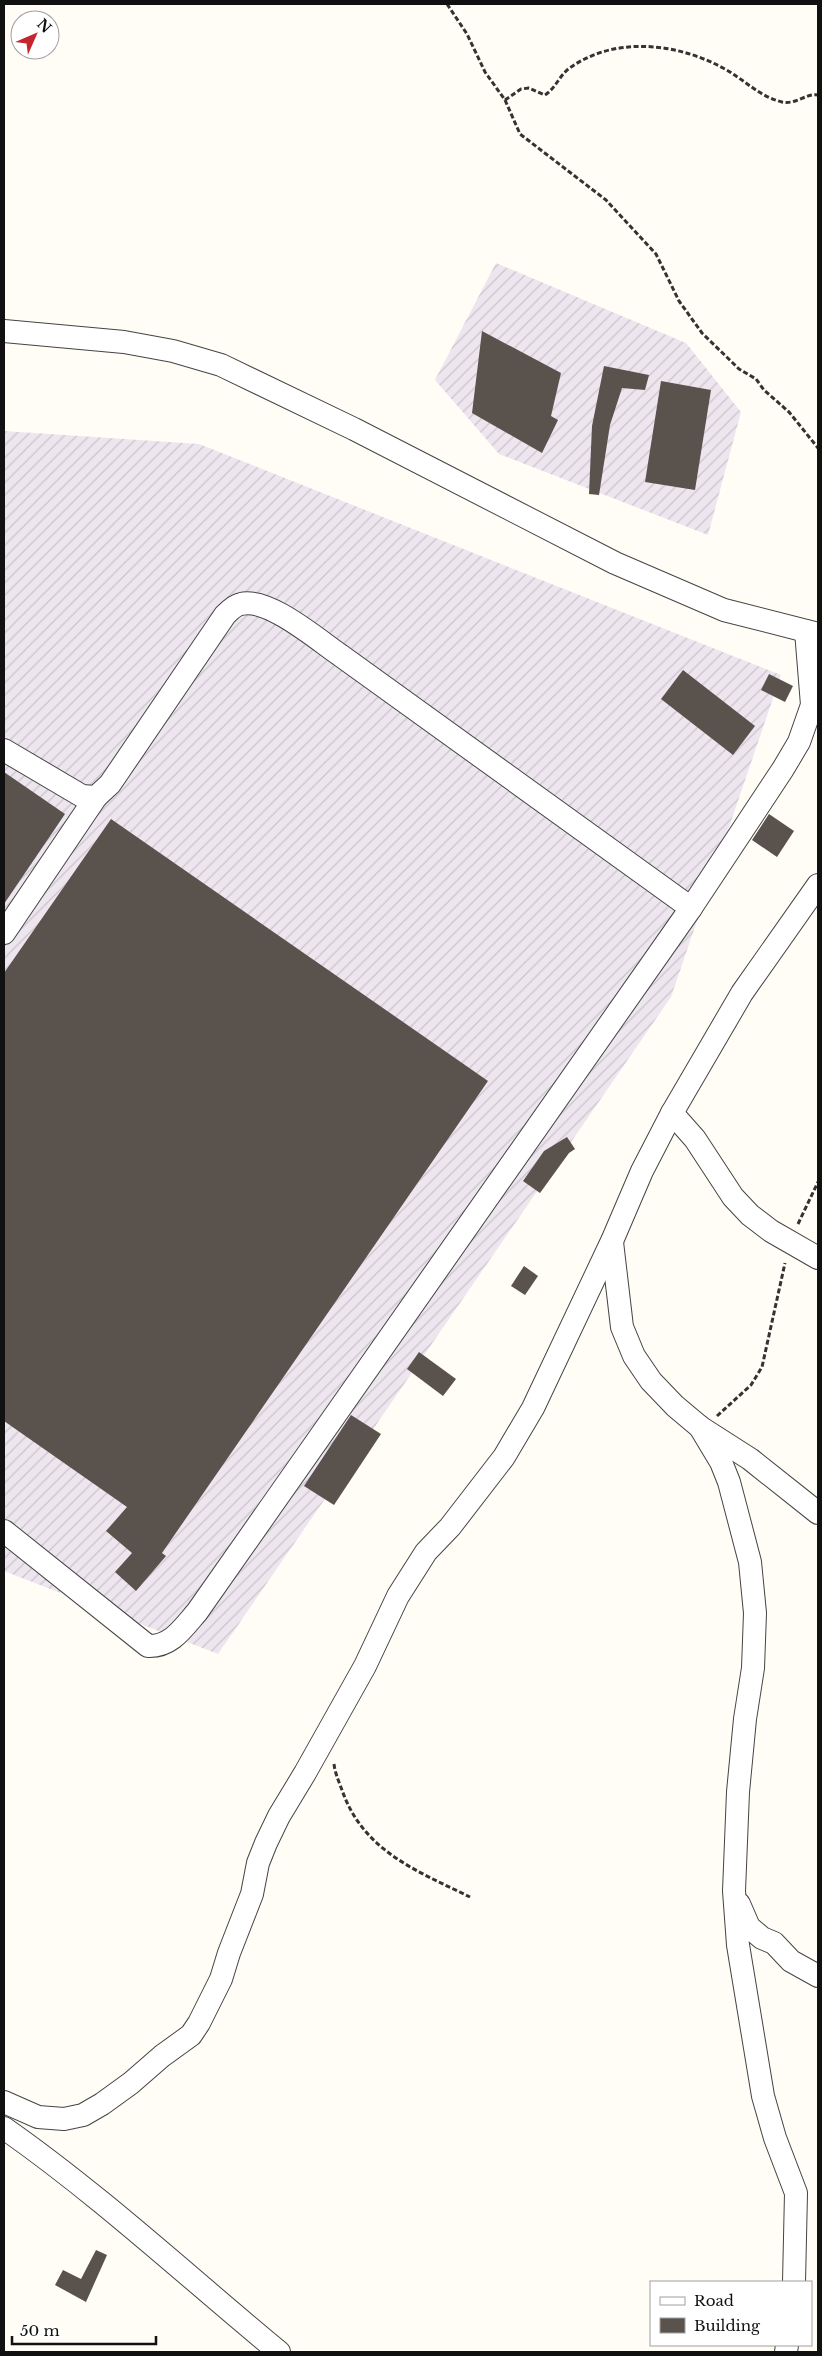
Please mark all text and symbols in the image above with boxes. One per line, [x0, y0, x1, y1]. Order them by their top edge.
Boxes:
north arrow [10, 10, 60, 60]
text: N [33, 15, 55, 37]
legend [650, 2281, 812, 2346]
text: Road [694, 2291, 734, 2310]
scale bar [12, 2314, 156, 2346]
text: Building [694, 2316, 761, 2335]
text: 50 m [20, 2321, 60, 2340]

